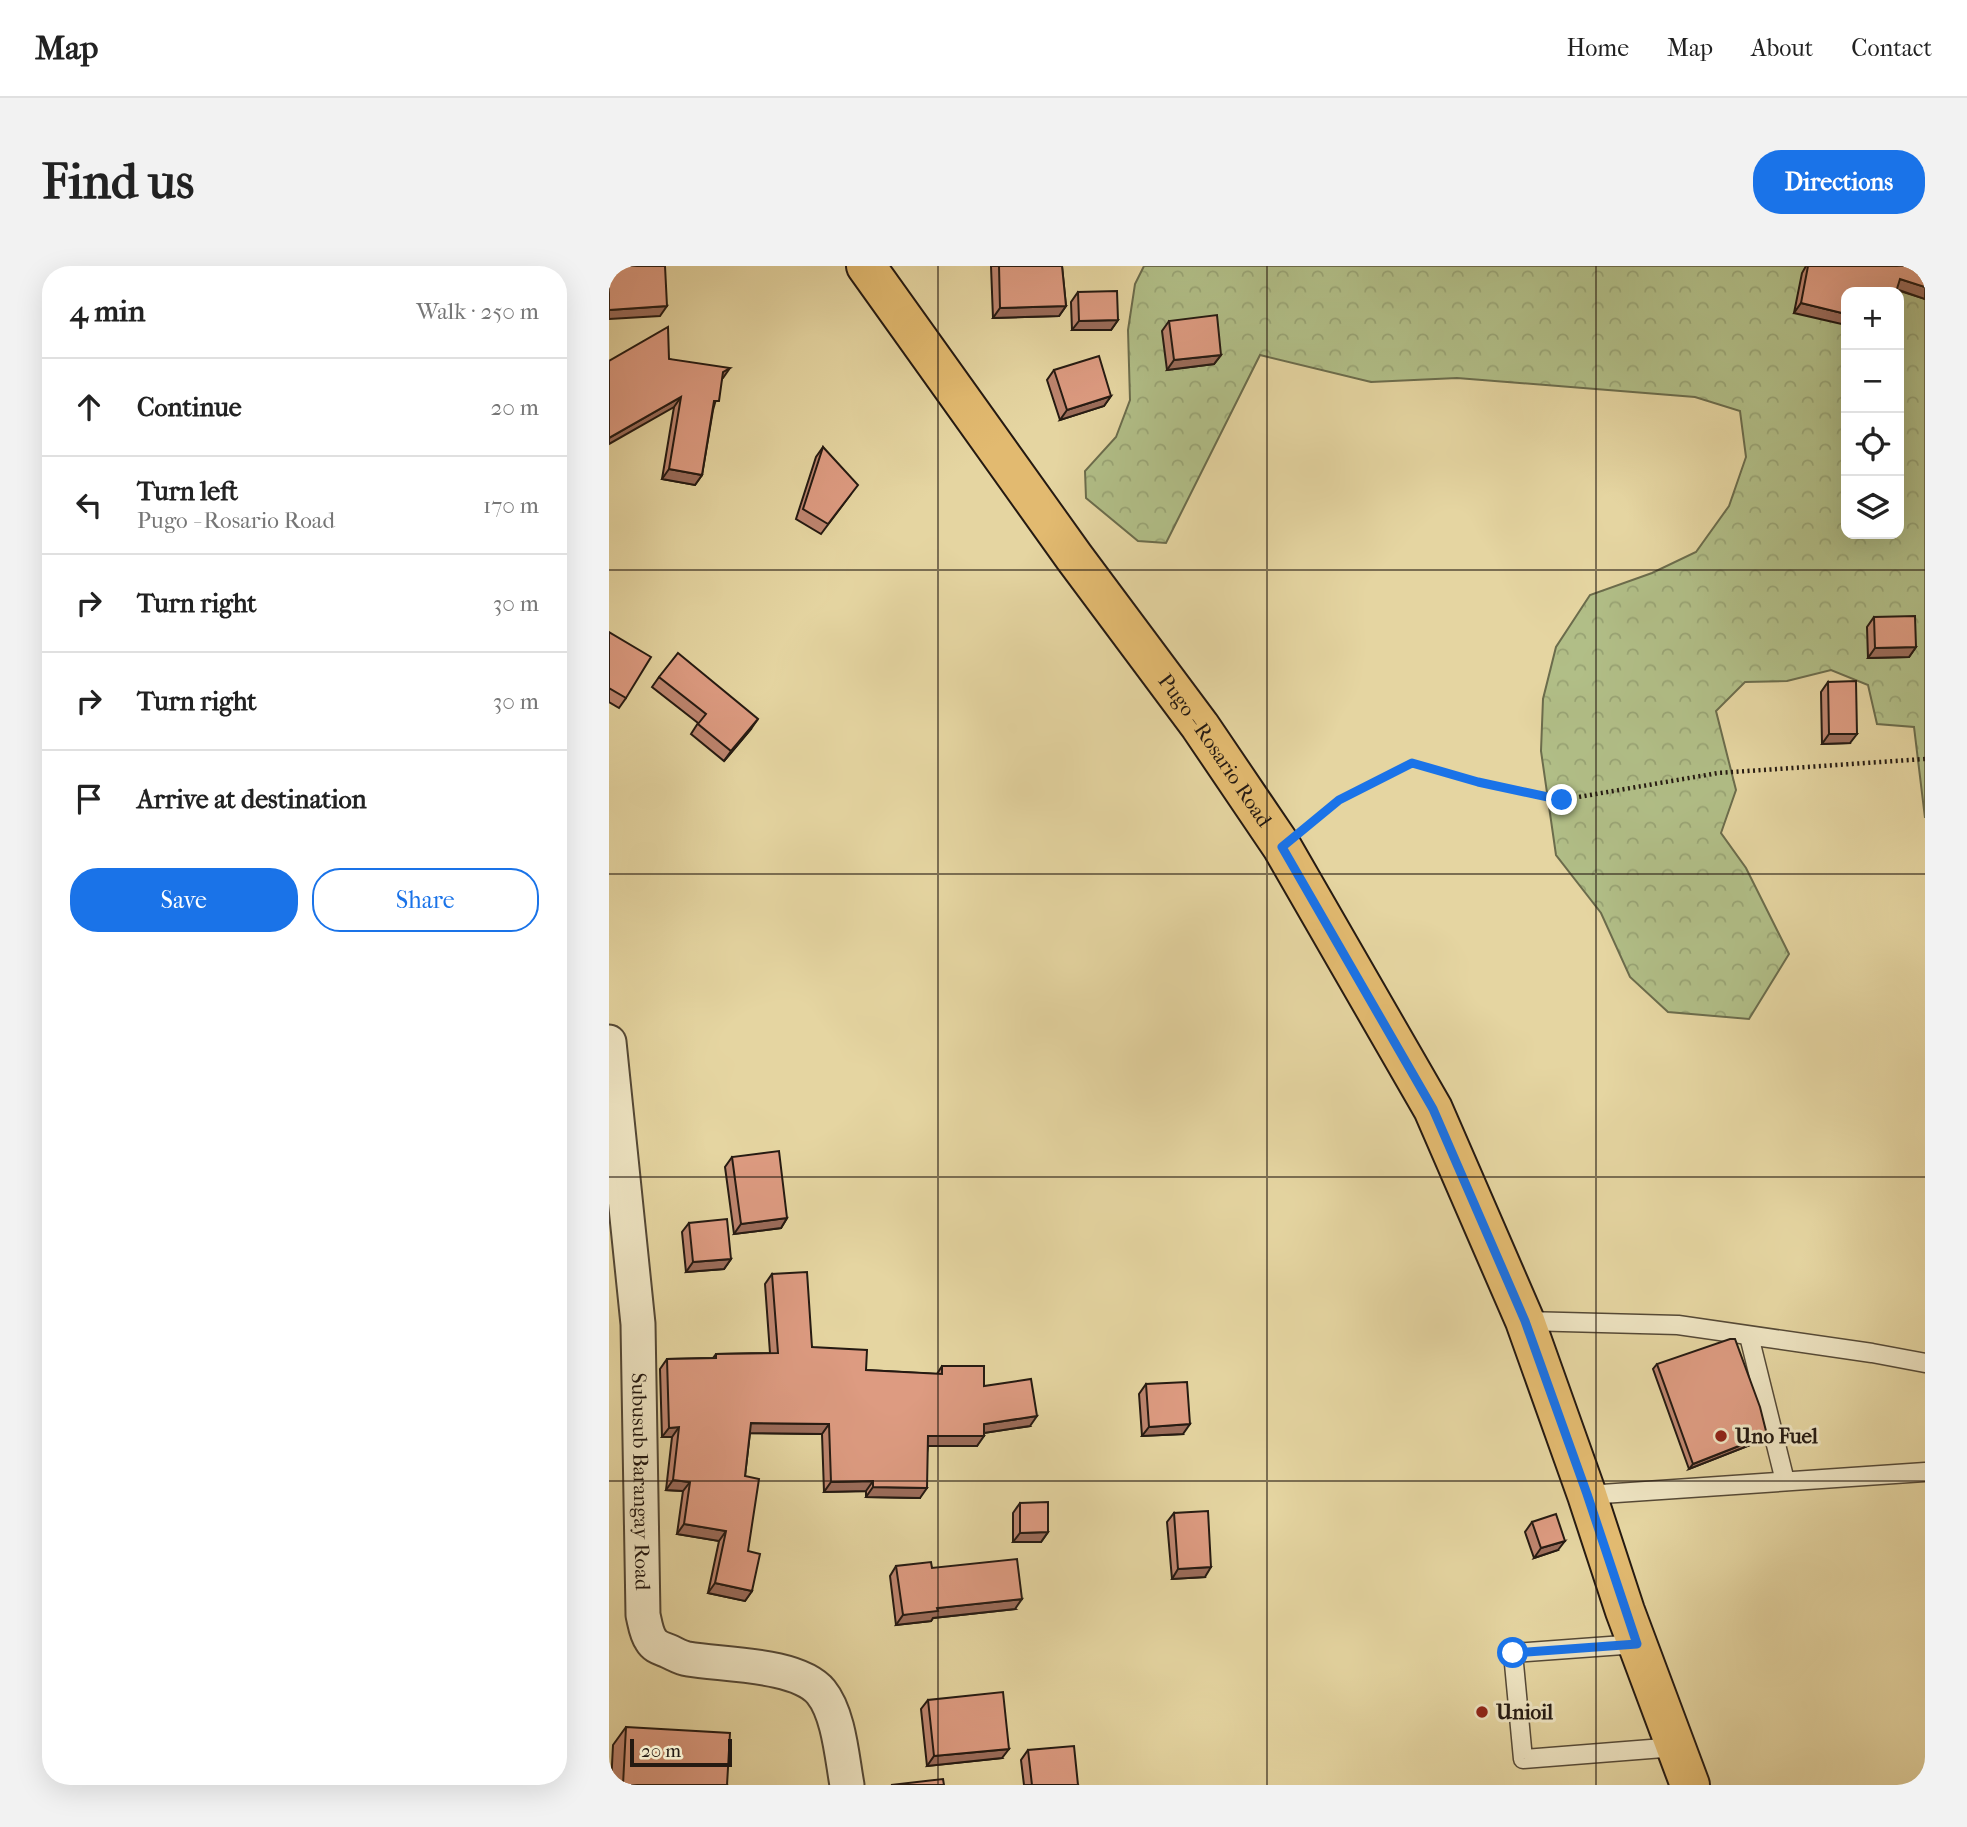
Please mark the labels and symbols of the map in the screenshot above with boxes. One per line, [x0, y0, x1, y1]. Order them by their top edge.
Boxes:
street label: Pugo - Rosario Road [1153, 669, 1277, 832]
route end [1546, 784, 1577, 815]
street label: Subusub Barangay Road [627, 1372, 655, 1591]
place label: Uno Fuel [1734, 1424, 1818, 1448]
marker: Uno Fuel [1713, 1428, 1729, 1444]
route start [1497, 1637, 1528, 1668]
place label: Unioil [1495, 1700, 1553, 1724]
marker: Unioil [1474, 1704, 1490, 1720]
scale bar [630, 1736, 731, 1768]

